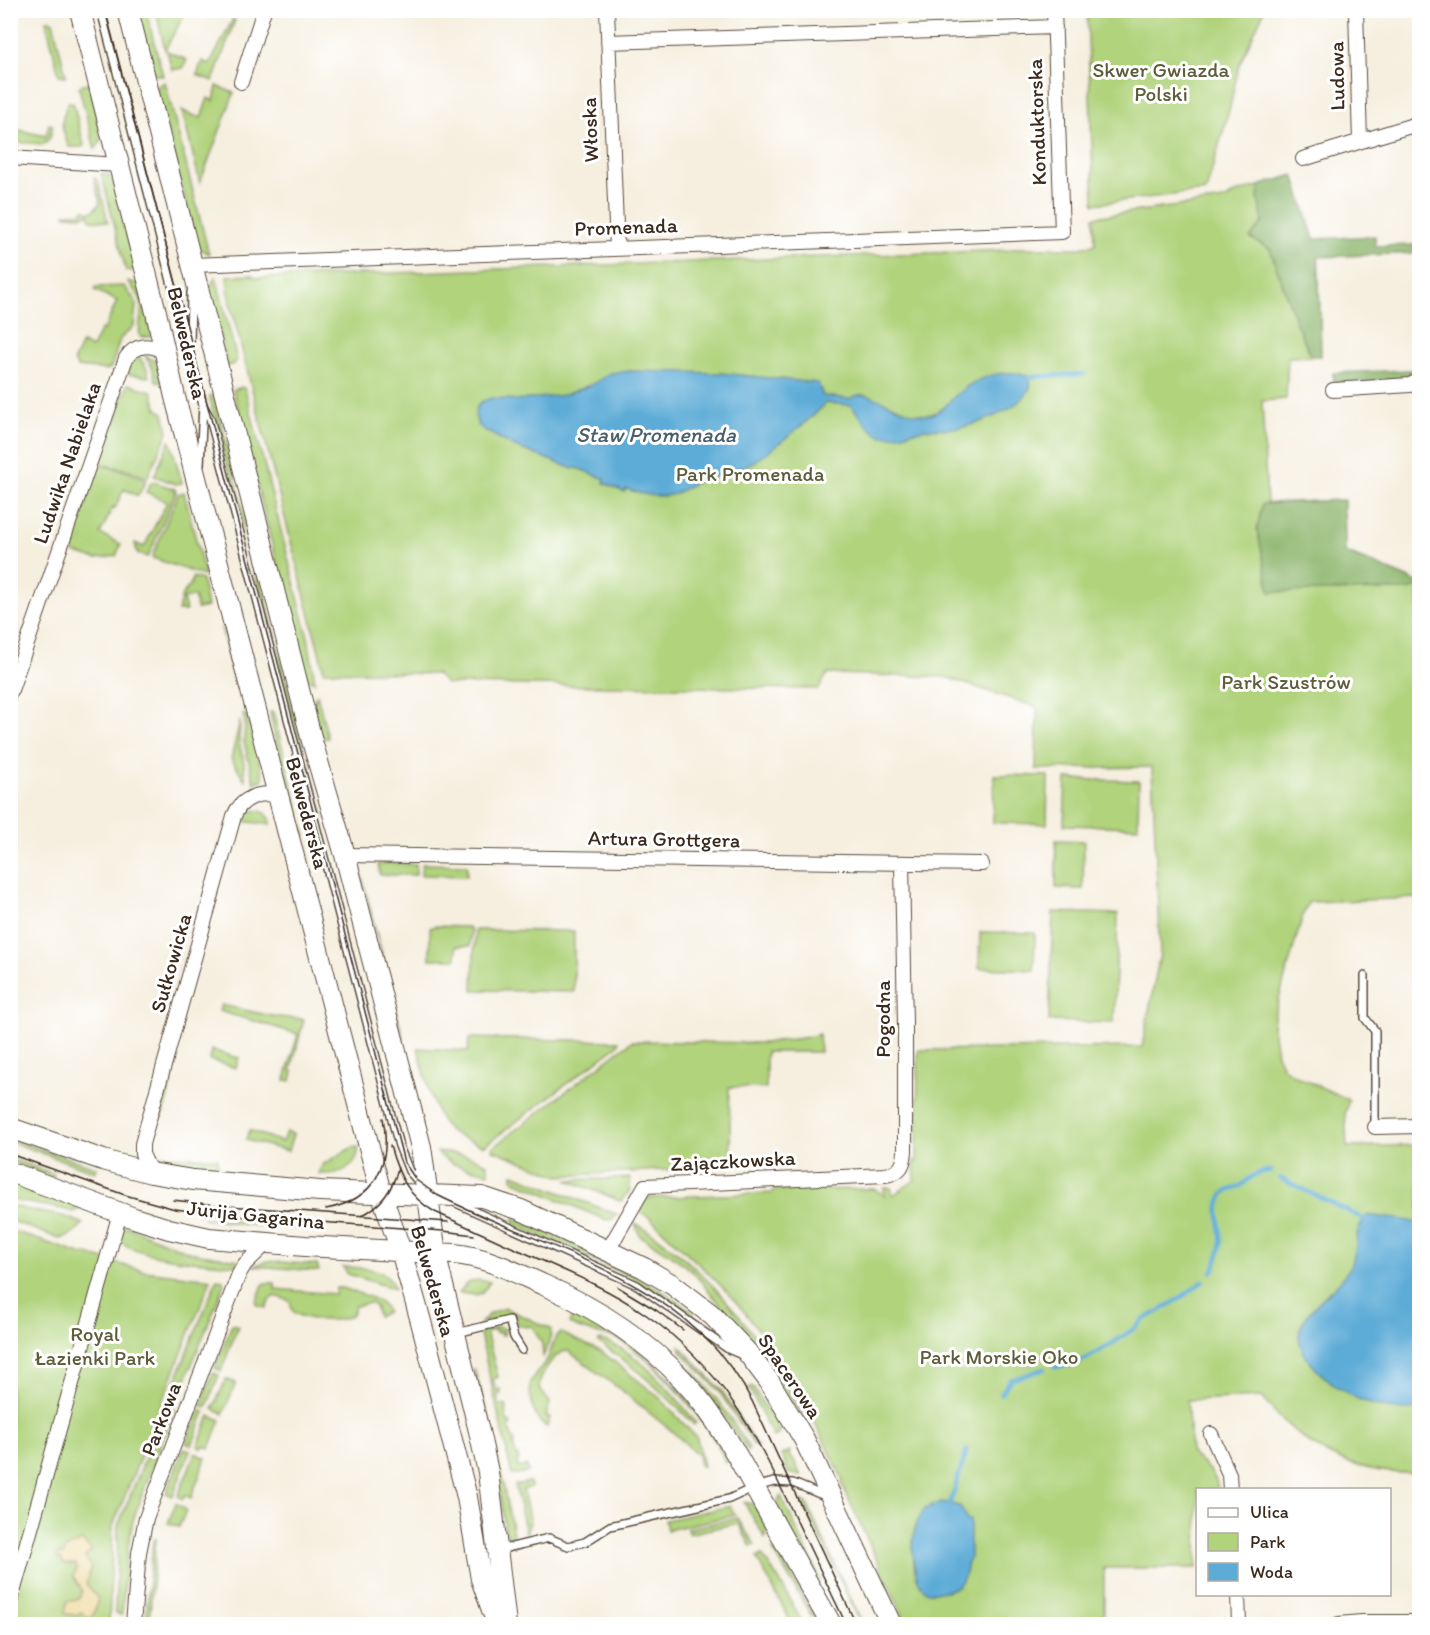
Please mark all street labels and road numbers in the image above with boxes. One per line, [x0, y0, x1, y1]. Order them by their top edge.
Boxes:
street label: Ludowa [1323, 41, 1350, 111]
street label: Konduktorska [1022, 58, 1051, 186]
street label: Włoska [576, 97, 603, 163]
street label: Promenada [574, 212, 678, 241]
street label: Belwederska [162, 284, 213, 402]
street label: Ludwika Nabielaka [27, 379, 106, 547]
street label: Belwederska [281, 754, 334, 872]
street label: Artura Grottgera [588, 825, 740, 852]
street label: Sułkowicka [144, 910, 197, 1015]
street label: Pogodna [870, 980, 895, 1058]
street label: Zajączkowska [670, 1145, 796, 1176]
street label: Jurija Gagarina [186, 1195, 326, 1234]
street label: Belwederska [406, 1222, 461, 1340]
street label: Spacerowa [753, 1328, 828, 1423]
street label: Parkowa [135, 1378, 186, 1459]

